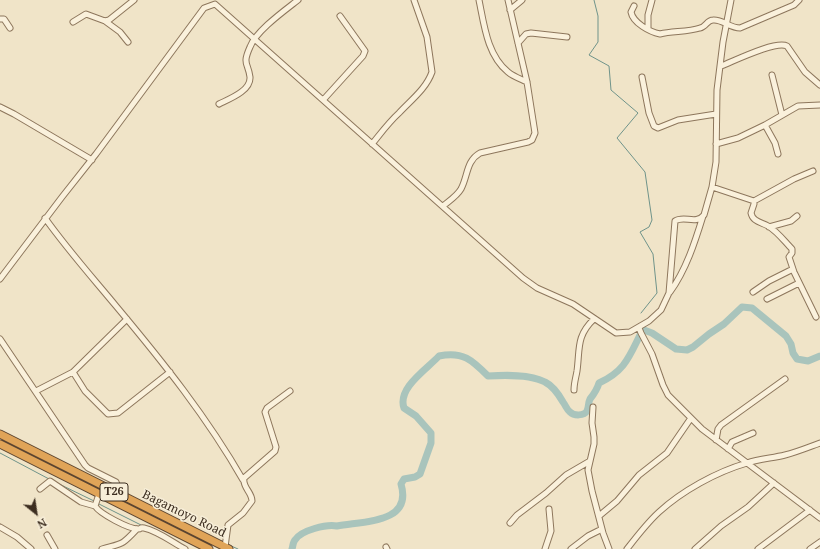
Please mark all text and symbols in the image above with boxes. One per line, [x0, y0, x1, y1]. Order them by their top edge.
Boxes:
road number: T26 [100, 483, 128, 501]
street label: Bagamoyo Road [140, 487, 228, 541]
north arrow [16, 493, 56, 533]
text: N [35, 515, 50, 532]

